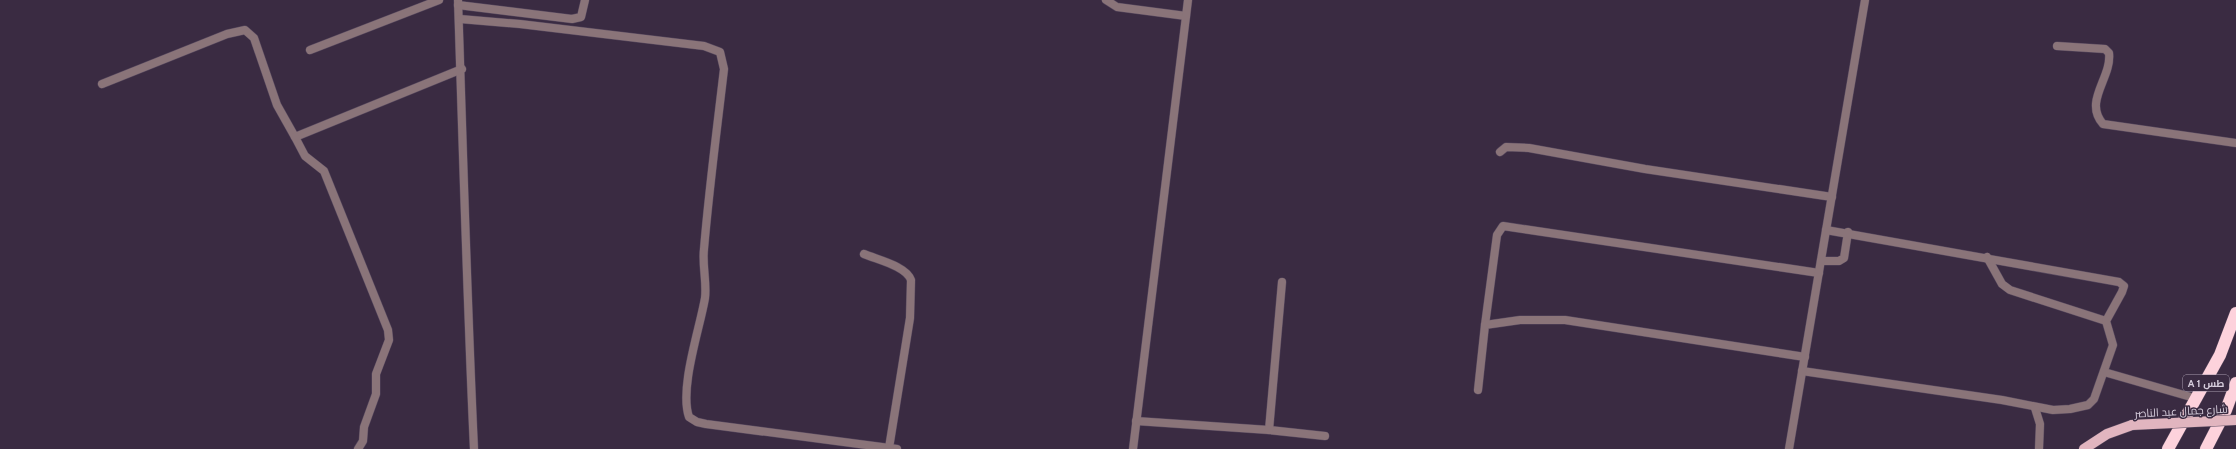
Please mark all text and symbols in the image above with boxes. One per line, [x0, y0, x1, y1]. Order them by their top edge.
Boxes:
road number: A 1 طس [2183, 375, 2229, 391]
street label: شارع جمال عبد الناصر [2133, 403, 2228, 421]

